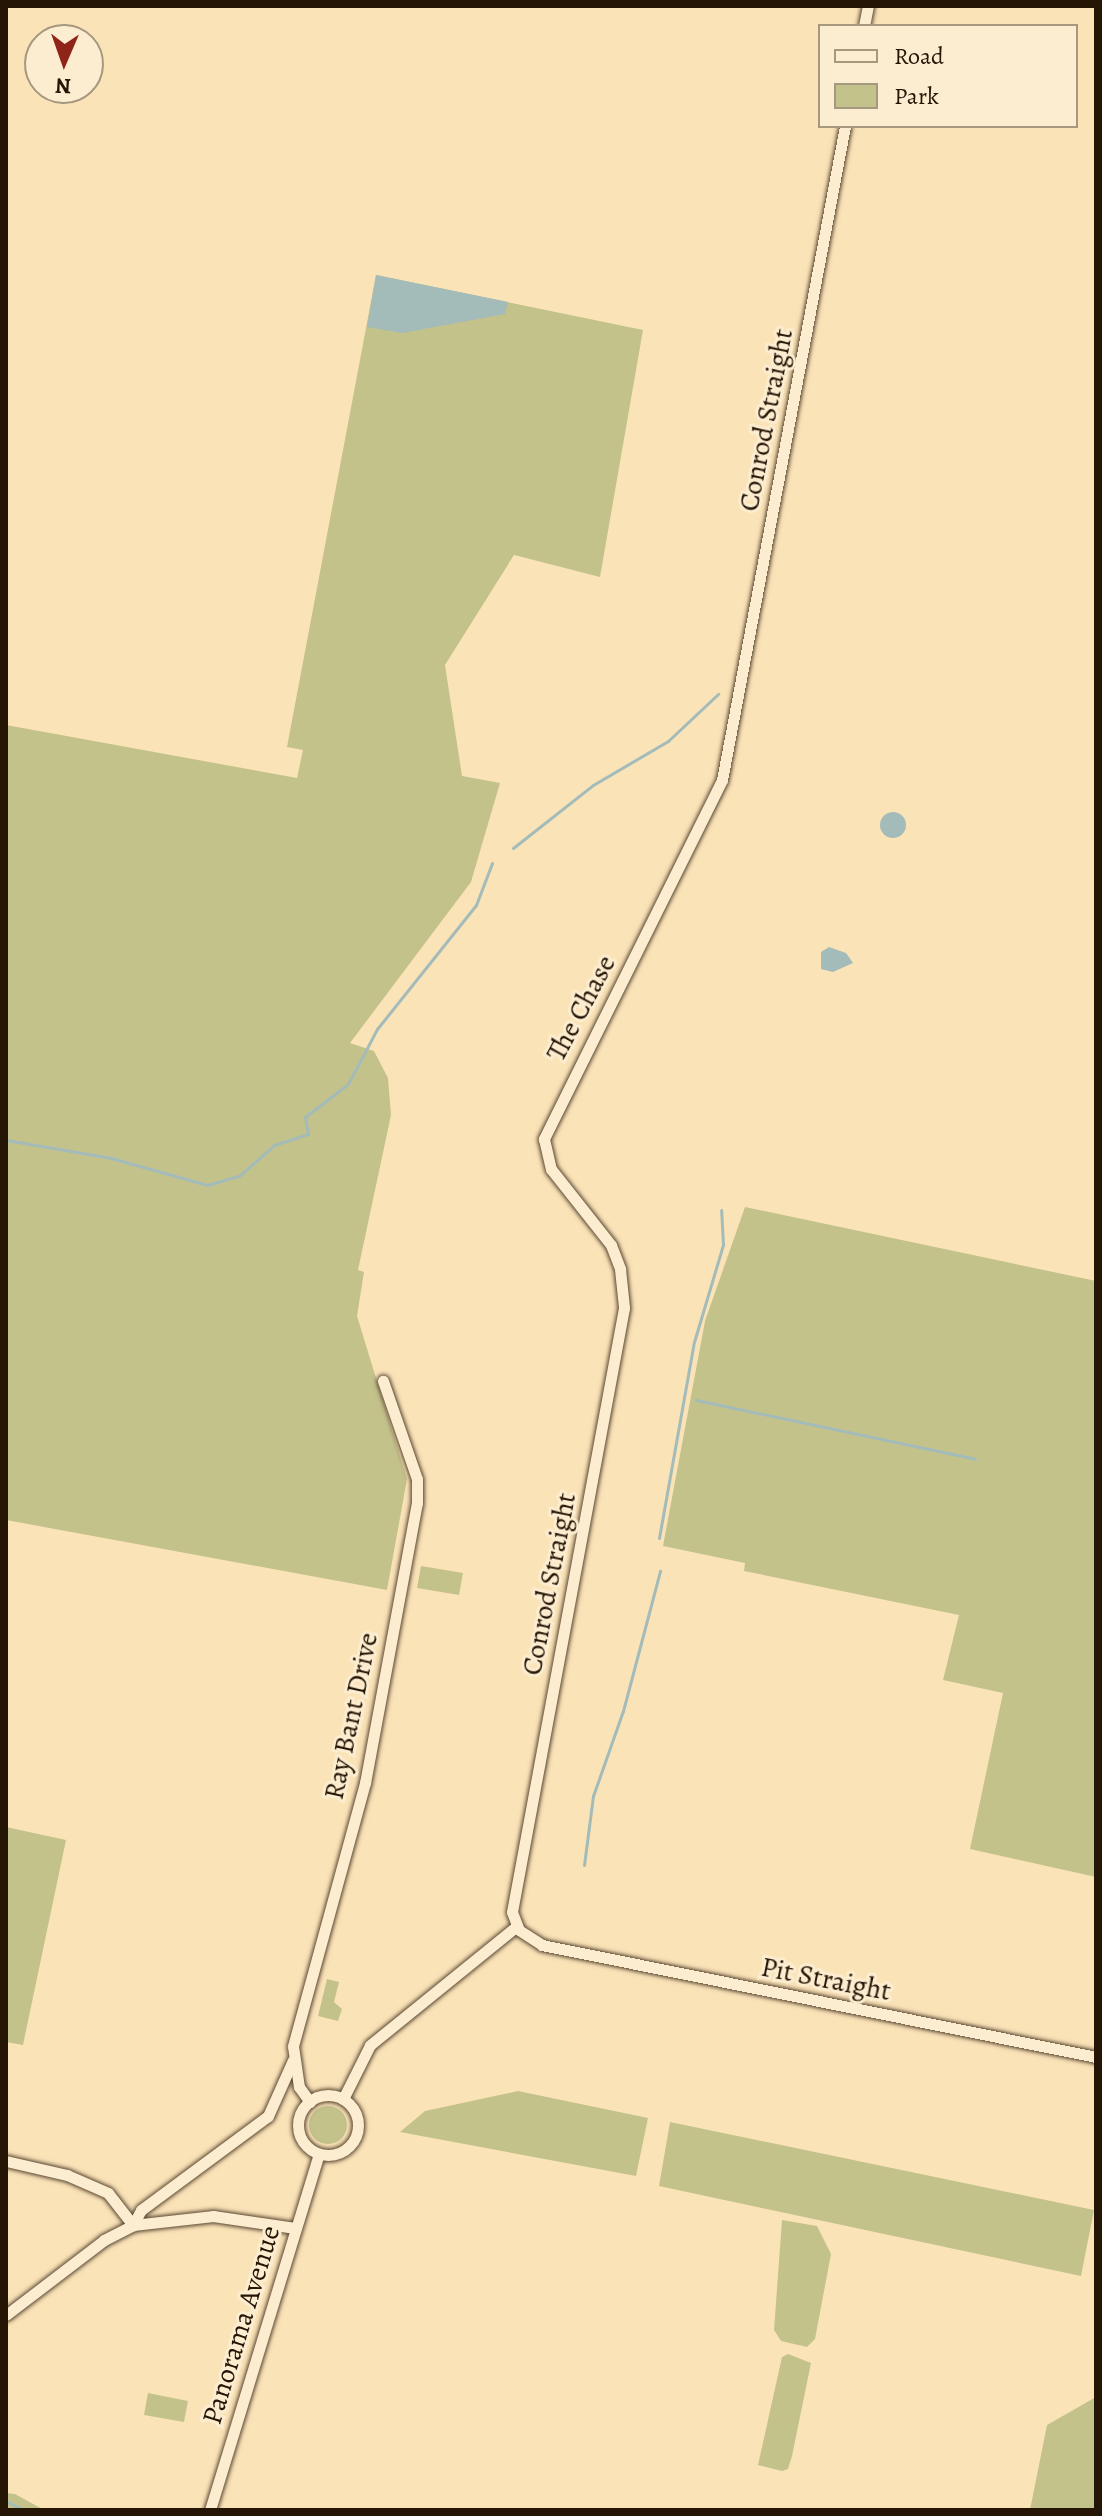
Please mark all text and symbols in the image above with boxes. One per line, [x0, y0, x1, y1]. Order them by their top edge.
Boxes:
north arrow [24, 24, 104, 104]
legend [818, 24, 1078, 128]
text: Road [894, 40, 944, 72]
text: N [55, 71, 72, 101]
text: Park [894, 80, 939, 112]
street label: Conrod Straight [732, 326, 800, 514]
street label: The Chase [539, 949, 623, 1067]
street label: Conrod Straight [515, 1490, 583, 1678]
street label: Ray Bant Drive [317, 1629, 385, 1803]
street label: Pit Straight [758, 1950, 894, 2008]
street label: Panorama Avenue [195, 2222, 287, 2428]

